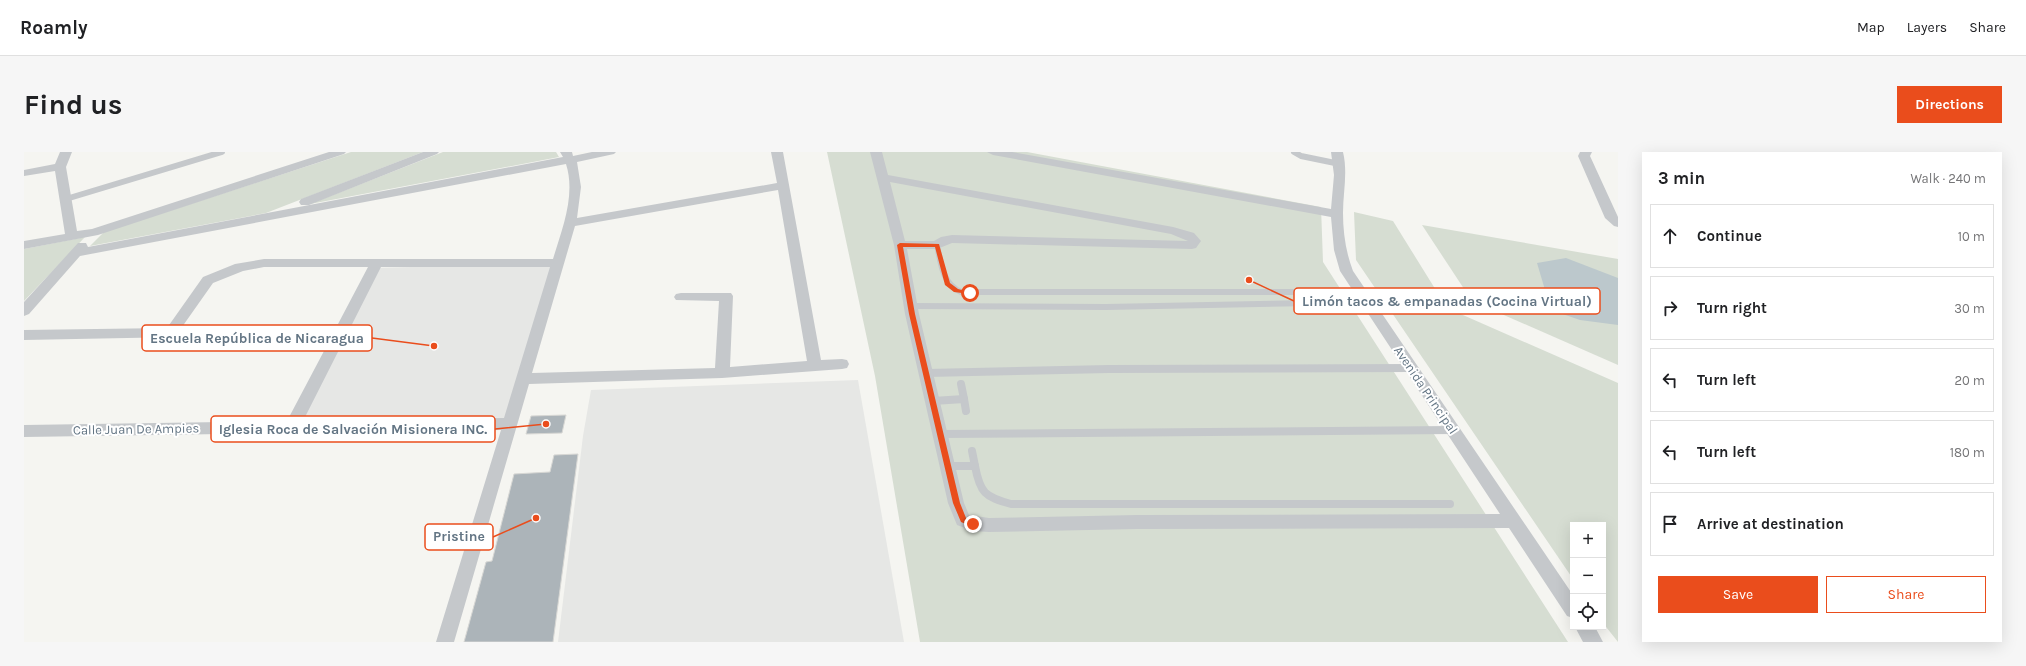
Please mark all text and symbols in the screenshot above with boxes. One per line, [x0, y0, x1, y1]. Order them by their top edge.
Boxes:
text: Roamly [20, 17, 87, 39]
text: Map [1857, 19, 1885, 36]
text: Layers [1907, 19, 1947, 36]
text: Share [1969, 19, 2006, 36]
button: Directions [1897, 86, 2002, 123]
text: Find us [24, 88, 123, 121]
text: 3 min [1658, 168, 1705, 188]
text: Walk · 240 m [1910, 171, 1986, 186]
icon: ahead [1659, 225, 1681, 247]
text: Continue [1697, 227, 1762, 245]
text: 10 m [1958, 229, 1985, 244]
route start [961, 284, 979, 302]
callout: Limón tacos & empanadas (Cocina Virtual) [1294, 288, 1600, 314]
text: Limón tacos & empanadas (Cocina Virtual) [1302, 293, 1592, 310]
icon: right [1659, 297, 1681, 319]
text: Turn right [1697, 299, 1767, 317]
text: 30 m [1954, 301, 1985, 316]
callout: Escuela República de Nicaragua [142, 325, 372, 351]
text: Escuela República de Nicaragua [150, 330, 364, 347]
street label: Avenida Principal [1391, 343, 1461, 437]
icon: left [1659, 369, 1681, 391]
text: Turn left [1697, 371, 1756, 389]
text: 20 m [1955, 373, 1985, 388]
callout: Iglesia Roca de Salvación Misionera INC. [211, 416, 495, 442]
street label: Calle Juan De Ampies [73, 420, 199, 438]
text: Iglesia Roca de Salvación Misionera INC. [219, 421, 487, 438]
icon: left [1659, 441, 1681, 463]
text: Turn left [1697, 443, 1756, 461]
text: 180 m [1950, 445, 1985, 460]
icon: arrive [1659, 513, 1681, 535]
route end [964, 515, 982, 533]
text: Arrive at destination [1697, 515, 1844, 533]
map controls [1570, 522, 1606, 630]
button: + [1570, 522, 1606, 558]
callout: Pristine [425, 524, 493, 550]
text: Pristine [433, 528, 485, 545]
button: − [1570, 558, 1606, 594]
button: Save [1658, 576, 1818, 613]
button: Share [1826, 576, 1986, 613]
button: locate [1570, 594, 1606, 630]

